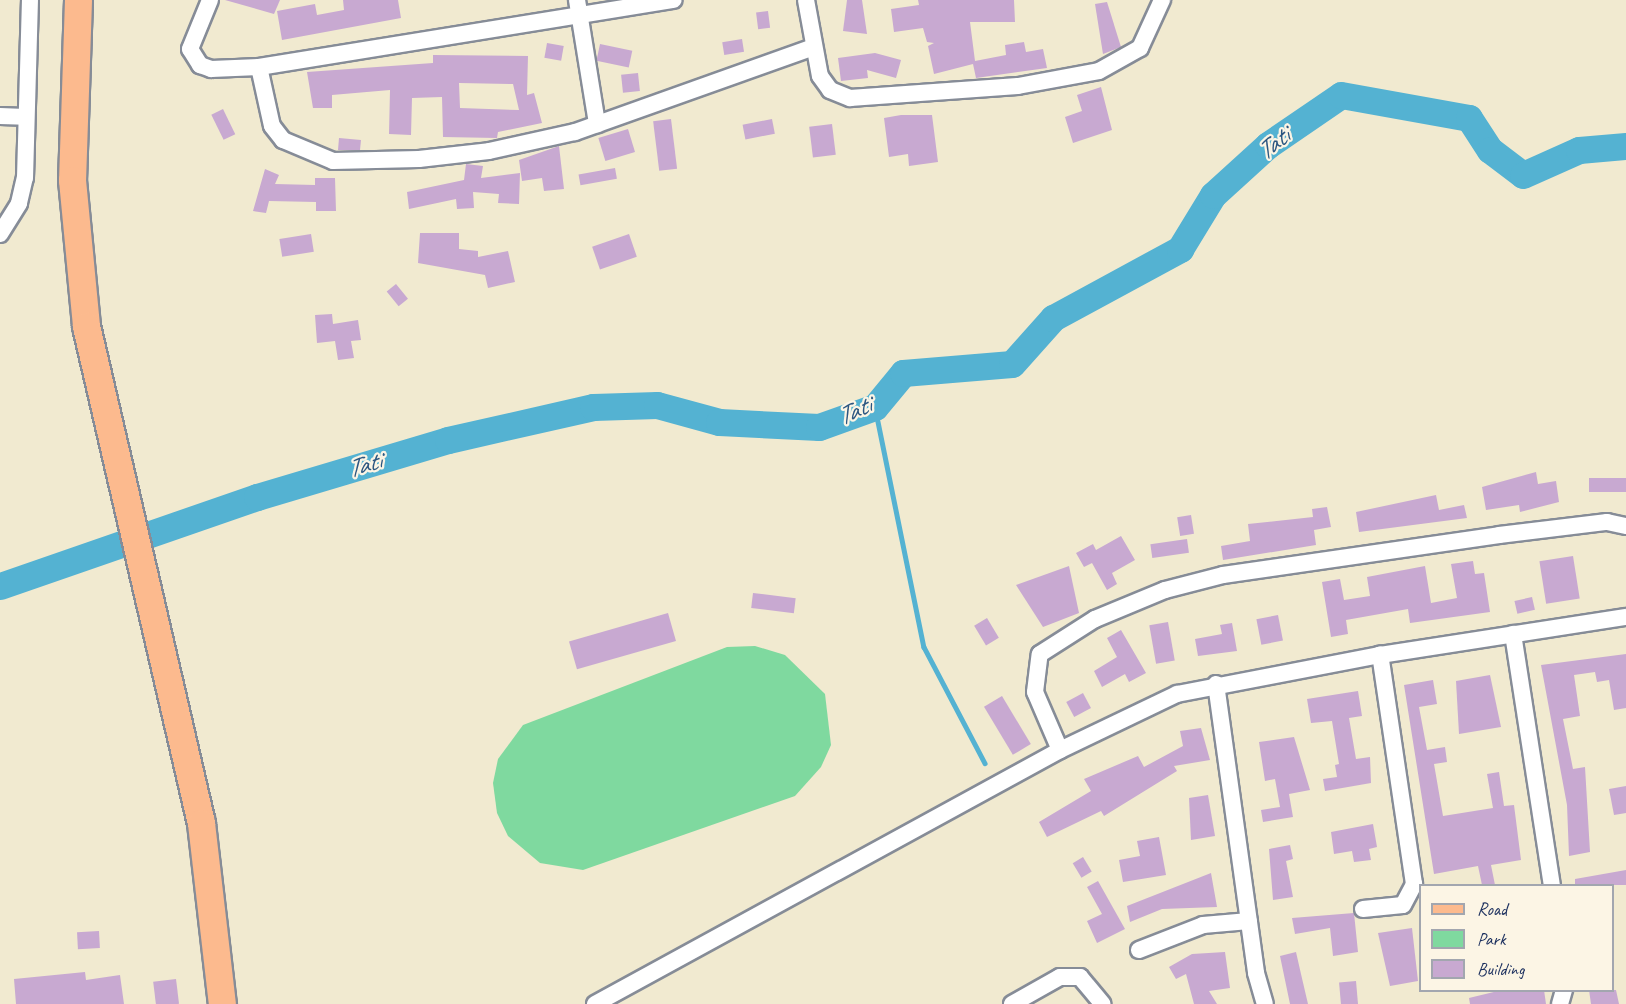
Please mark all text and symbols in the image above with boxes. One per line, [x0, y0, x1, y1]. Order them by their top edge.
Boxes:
water label: Tati [1250, 121, 1296, 167]
water label: Tati [832, 390, 876, 432]
water label: Tati [343, 445, 385, 485]
legend [1419, 884, 1614, 992]
text: Road [1477, 898, 1507, 920]
text: Park [1477, 928, 1506, 950]
text: Building [1477, 958, 1524, 980]

